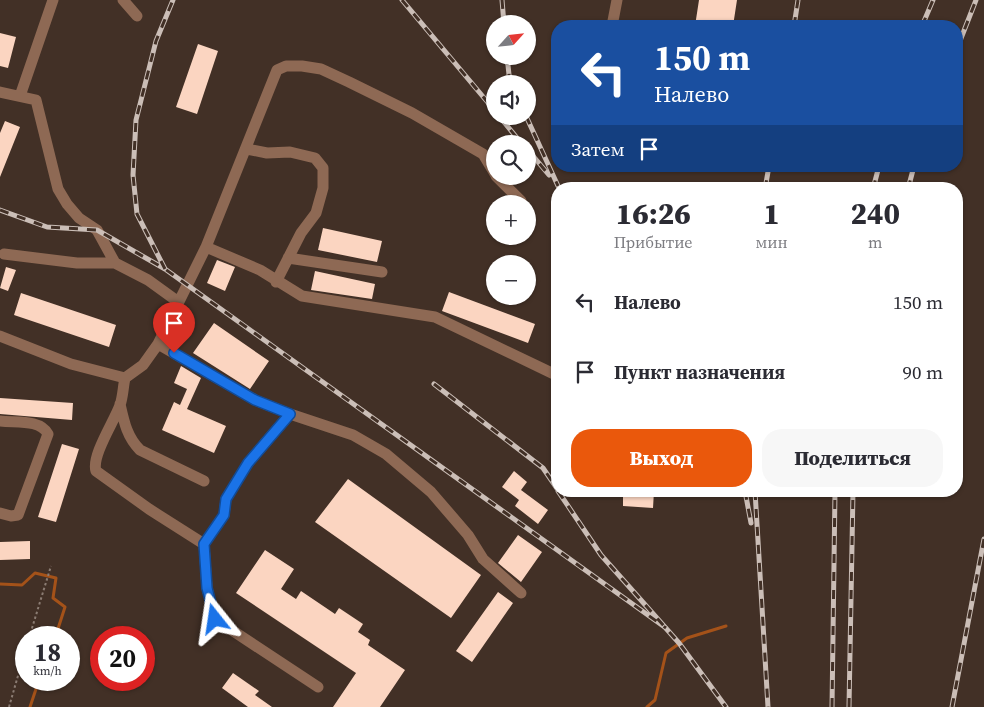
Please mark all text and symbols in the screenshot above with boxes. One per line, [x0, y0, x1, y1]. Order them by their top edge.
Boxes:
north arrow [486, 15, 536, 65]
map controls [486, 15, 536, 305]
text: 150 m [654, 34, 750, 82]
icon: left [571, 40, 636, 105]
button: sound [486, 75, 536, 125]
text: Налево [654, 79, 729, 109]
button: search [486, 135, 536, 185]
icon: arrive [635, 135, 663, 163]
text: Затем [571, 136, 625, 162]
text: 16:26 [616, 193, 691, 234]
text: 1 [763, 193, 780, 234]
text: 240 [851, 193, 900, 234]
button: + [486, 195, 536, 245]
text: Прибытие [614, 231, 693, 253]
text: мин [755, 231, 788, 253]
text: m [868, 231, 883, 253]
button: − [486, 255, 536, 305]
icon: left [571, 288, 599, 316]
text: Налево [614, 289, 681, 315]
text: 150 m [893, 289, 943, 315]
pin [153, 302, 195, 353]
icon: arrive [160, 309, 188, 337]
icon: arrive [571, 358, 599, 386]
text: Пункт назначения [614, 359, 785, 385]
text: 90 m [902, 359, 943, 385]
button: Выход [571, 429, 752, 487]
button: Поделиться [762, 429, 943, 487]
position arrow [188, 592, 240, 644]
speed limit sign: 20 [90, 626, 155, 691]
text: 18 [34, 635, 61, 669]
text: km/h [33, 663, 62, 679]

